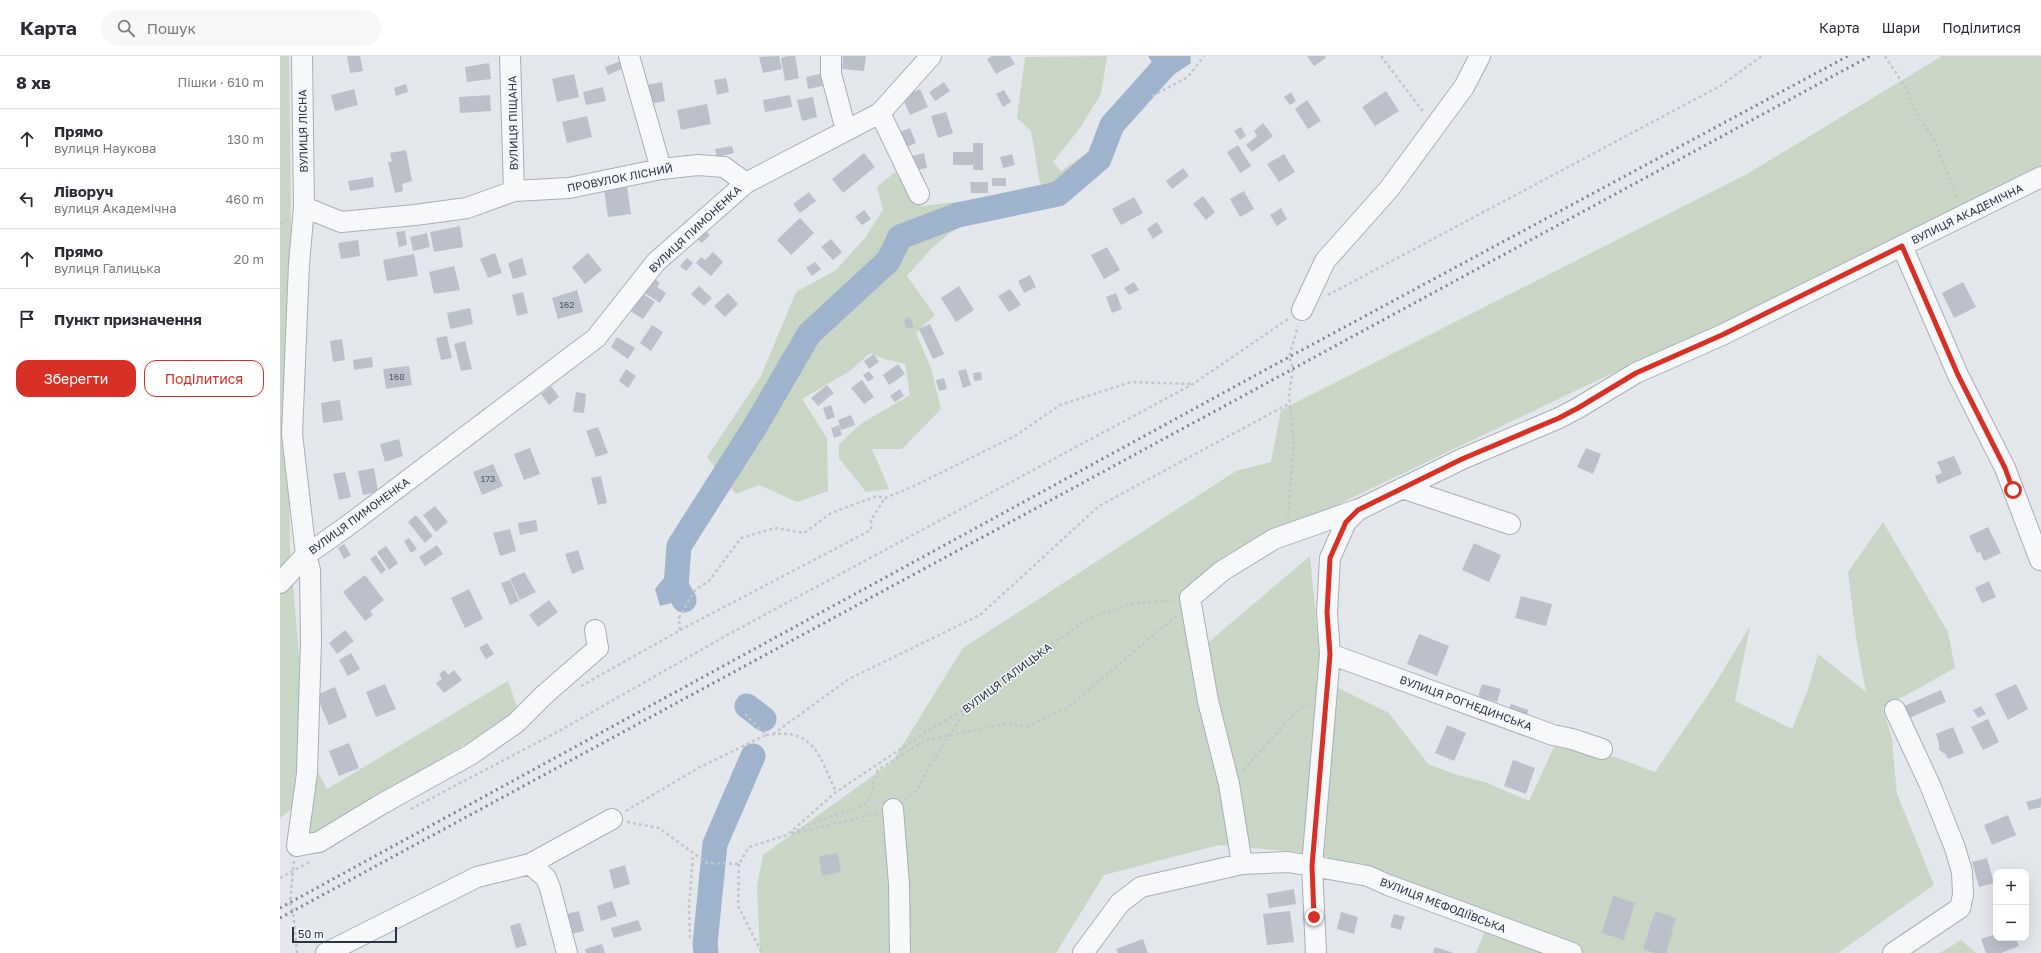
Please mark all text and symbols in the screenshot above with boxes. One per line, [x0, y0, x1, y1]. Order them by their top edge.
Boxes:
search box [101, 10, 381, 46]
text: Карта [20, 16, 77, 39]
icon: search [115, 17, 137, 39]
text: Пошук [147, 19, 196, 37]
text: Карта [1819, 19, 1860, 36]
text: Шари [1882, 19, 1920, 36]
text: Поділитися [1942, 19, 2021, 36]
text: 8 хв [16, 72, 51, 93]
text: Пішки · 610 m [177, 74, 264, 90]
street label: ВУЛИЦЯ ПІЩАНА [505, 75, 520, 170]
street label: ВУЛИЦЯ ЛІСНА [295, 89, 310, 173]
text: Прямо [54, 122, 103, 140]
icon: ahead [16, 128, 38, 150]
text: 130 m [227, 131, 264, 147]
text: вулиця Наукова [54, 140, 156, 156]
street label: ПРОВУЛОК ЛІСНИЙ [566, 161, 674, 194]
street label: ВУЛИЦЯ АКАДЕМІЧНА [1909, 181, 2025, 246]
text: Ліворуч [54, 182, 113, 200]
street label: ВУЛИЦЯ ПИМОНЕНКА [646, 182, 744, 275]
icon: left [16, 188, 38, 210]
text: 460 m [225, 191, 264, 207]
text: вулиця Академічна [54, 200, 177, 216]
text: Прямо [54, 242, 103, 260]
icon: ahead [16, 248, 38, 270]
text: 20 m [234, 251, 264, 267]
text: вулиця Галицька [54, 260, 161, 276]
house number: 162 [559, 299, 575, 310]
icon: arrive [16, 308, 38, 330]
text: Пункт призначення [54, 310, 202, 328]
button: Зберегти [16, 360, 136, 397]
button: Поділитися [144, 360, 264, 397]
house number: 168 [389, 371, 405, 382]
house number: 173 [481, 473, 495, 484]
street label: ВУЛИЦЯ ПИМОНЕНКА [306, 474, 412, 557]
route start [2004, 481, 2022, 499]
street label: ВУЛИЦЯ ГАЛИЦЬКА [959, 639, 1054, 715]
street label: ВУЛИЦЯ РОГНЕДИНСЬКА [1398, 672, 1535, 733]
map controls [1993, 869, 2029, 941]
button: + [1993, 869, 2029, 905]
street label: ВУЛИЦЯ МЕФОДІЇВСЬКА [1378, 874, 1509, 935]
button: − [1993, 905, 2029, 941]
route end [1305, 908, 1323, 926]
scale bar [292, 925, 397, 944]
text: 50 m [298, 927, 324, 940]

